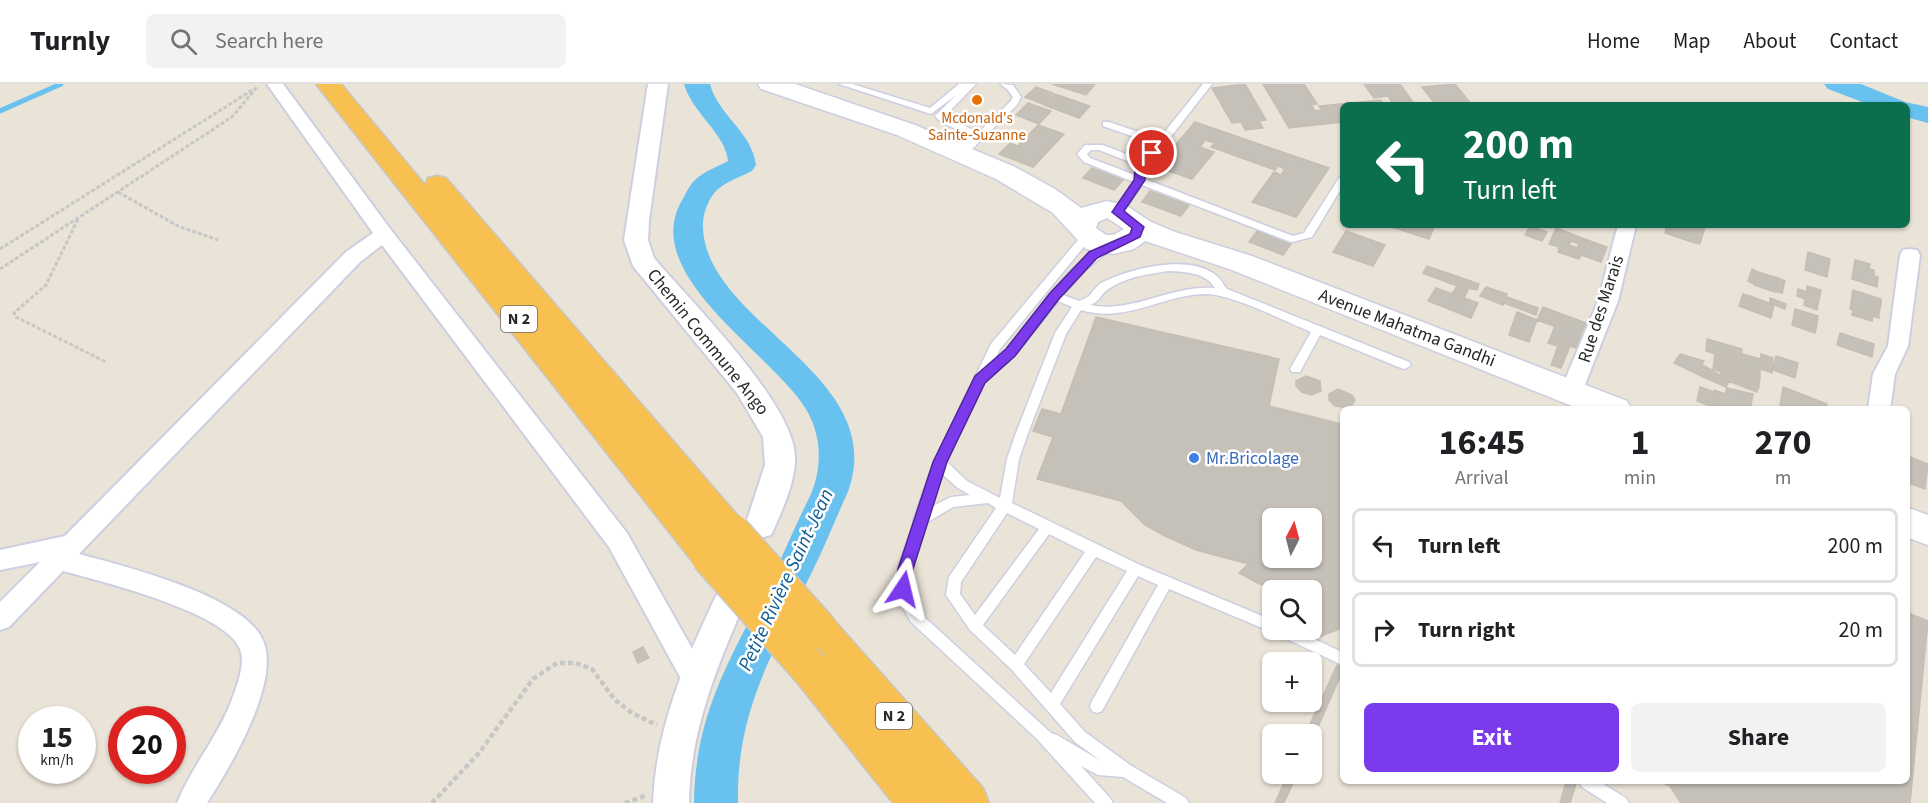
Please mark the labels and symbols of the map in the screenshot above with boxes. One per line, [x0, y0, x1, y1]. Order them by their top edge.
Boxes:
marker: Mcdonald's Sainte-Suzanne [970, 93, 984, 107]
place label: Mcdonald's Sainte-Suzanne [928, 108, 1026, 146]
pin [1126, 127, 1177, 178]
street label: Rue des Marais [1572, 252, 1630, 366]
street label: Chemin Commune Ango [641, 263, 775, 421]
street label: Avenue Mahatma Gandhi [1315, 283, 1499, 373]
road number: N 2 [501, 306, 537, 332]
place label: Mr.Bricolage [1206, 446, 1299, 471]
marker: Mr.Bricolage [1187, 451, 1201, 465]
water label: Petite Rivière Saint-Jean [731, 484, 841, 676]
north arrow [1262, 508, 1322, 568]
position arrow [871, 557, 935, 621]
road number: N 2 [876, 703, 912, 729]
speed limit sign: 20 [108, 706, 186, 784]

